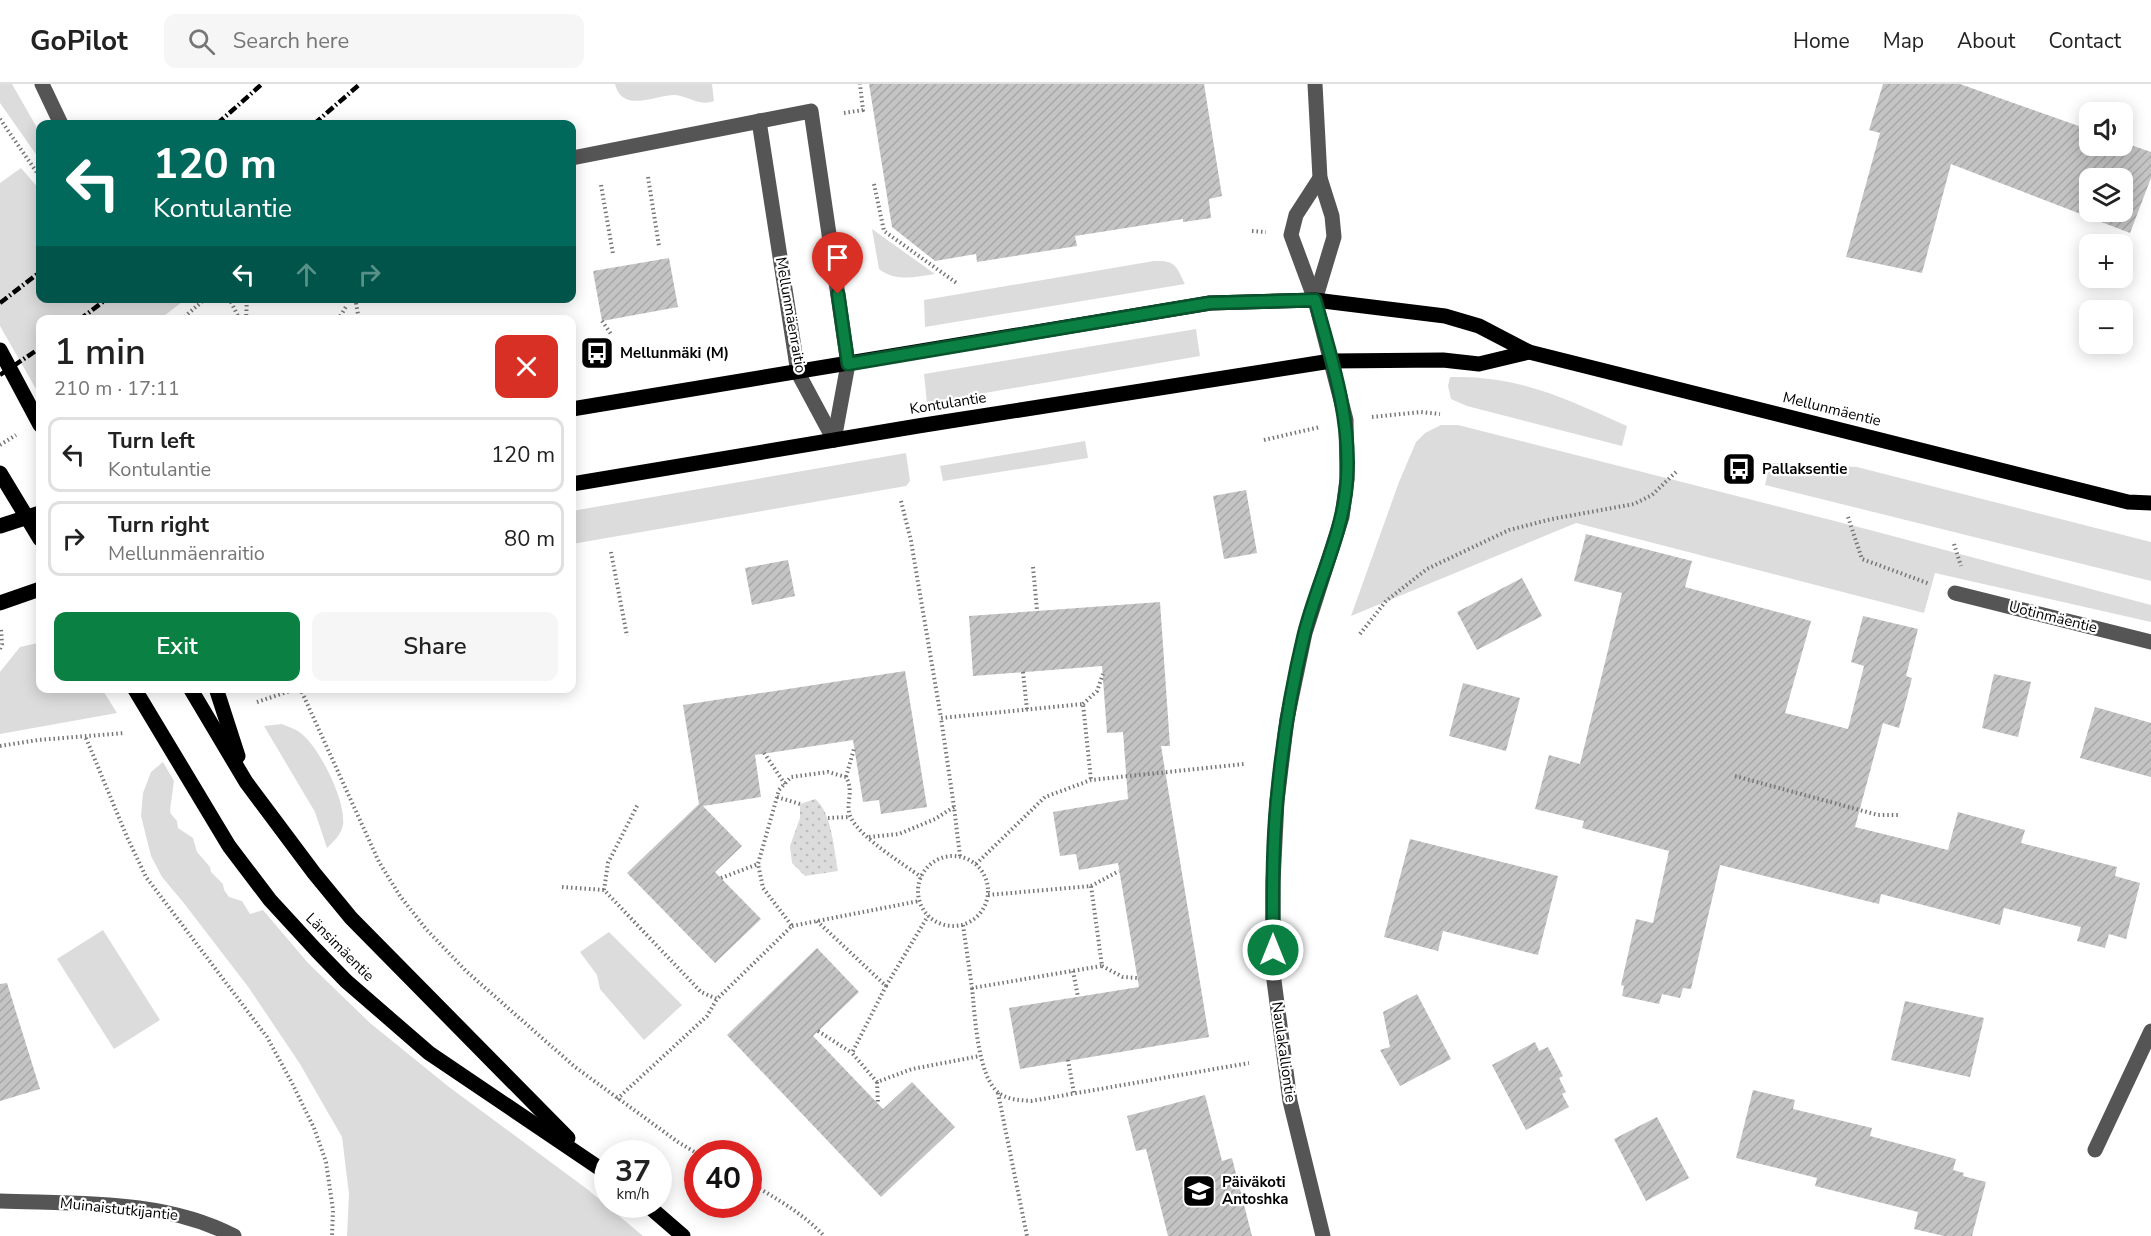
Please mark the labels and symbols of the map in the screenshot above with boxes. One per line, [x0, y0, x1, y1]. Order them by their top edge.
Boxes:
pin [812, 232, 863, 294]
street label: Mellunmäenraitio [771, 255, 811, 375]
bus stop icon: Mellunmäki (M) [579, 335, 615, 371]
place label: Mellunmäki (M) [620, 343, 729, 363]
street label: Kontulantie [908, 387, 988, 419]
street label: Mellunmäentie [1781, 387, 1883, 431]
bus stop icon: Pallaksentie [1721, 451, 1757, 487]
place label: Pallaksentie [1762, 459, 1847, 479]
street label: Uotinmäentie [2007, 596, 2099, 638]
street label: Länsimäentie [301, 908, 379, 986]
position arrow [1241, 918, 1305, 982]
street label: Naulakalliontie [1267, 1001, 1301, 1103]
speed limit sign: 40 [684, 1140, 762, 1218]
place label: Päiväkoti Antoshka [1222, 1172, 1289, 1209]
school or university icon: Päiväkoti Antoshka [1181, 1173, 1217, 1209]
street label: Muinaistutkijantie [59, 1193, 179, 1225]

